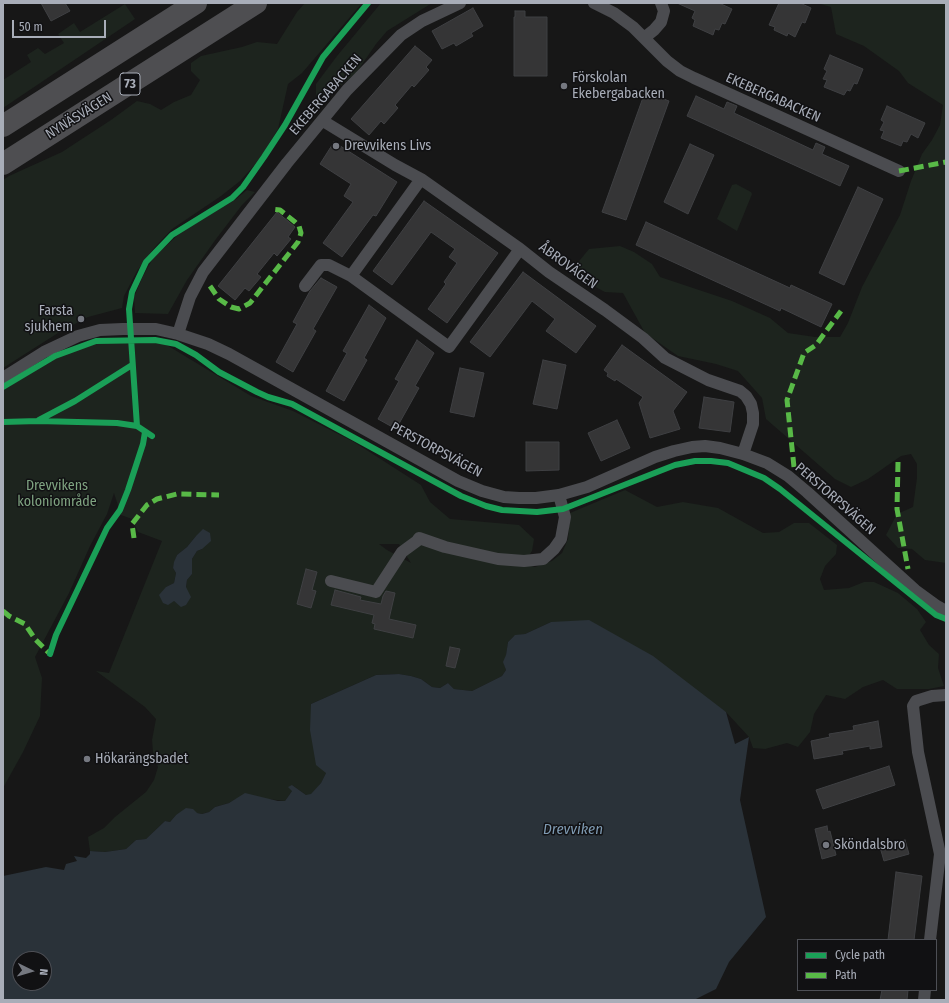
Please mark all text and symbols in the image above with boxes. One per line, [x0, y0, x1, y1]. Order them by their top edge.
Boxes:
scale bar [14, 12, 108, 38]
text: 50 m [19, 20, 43, 34]
street label: EKEBERGABACKEN [286, 51, 366, 139]
place label: Förskolan Ekebergabacken [572, 70, 665, 102]
street label: EKEBERGABACKEN [723, 70, 823, 126]
road number: 73 [120, 73, 140, 95]
marker: Förskolan Ekebergabacken [559, 81, 569, 91]
street label: NYNÄSVÄGEN [43, 89, 115, 143]
place label: Drevvikens Livs [344, 138, 431, 154]
marker: Drevvikens Livs [331, 141, 341, 151]
street label: ÅBROVÄGEN [535, 239, 601, 293]
place label: Farsta sjukhem [25, 303, 73, 336]
marker: Farsta sjukhem [76, 314, 86, 324]
street label: PERSTORPSVÄGEN [387, 419, 485, 481]
street label: PERSTORPSVÄGEN [791, 459, 879, 539]
park label: Drevvikens koloniområde [17, 478, 97, 510]
place label: Hökarängsbadet [95, 751, 188, 767]
marker: Hökarängsbadet [82, 754, 92, 764]
water label: Drevviken [543, 821, 603, 839]
place label: Sköndalsbro [834, 837, 905, 853]
marker: Sköndalsbro [821, 840, 831, 850]
legend [797, 939, 937, 991]
text: Cycle path [835, 948, 885, 962]
north arrow [12, 951, 52, 991]
text: N [37, 968, 50, 976]
text: Path [835, 968, 857, 982]

